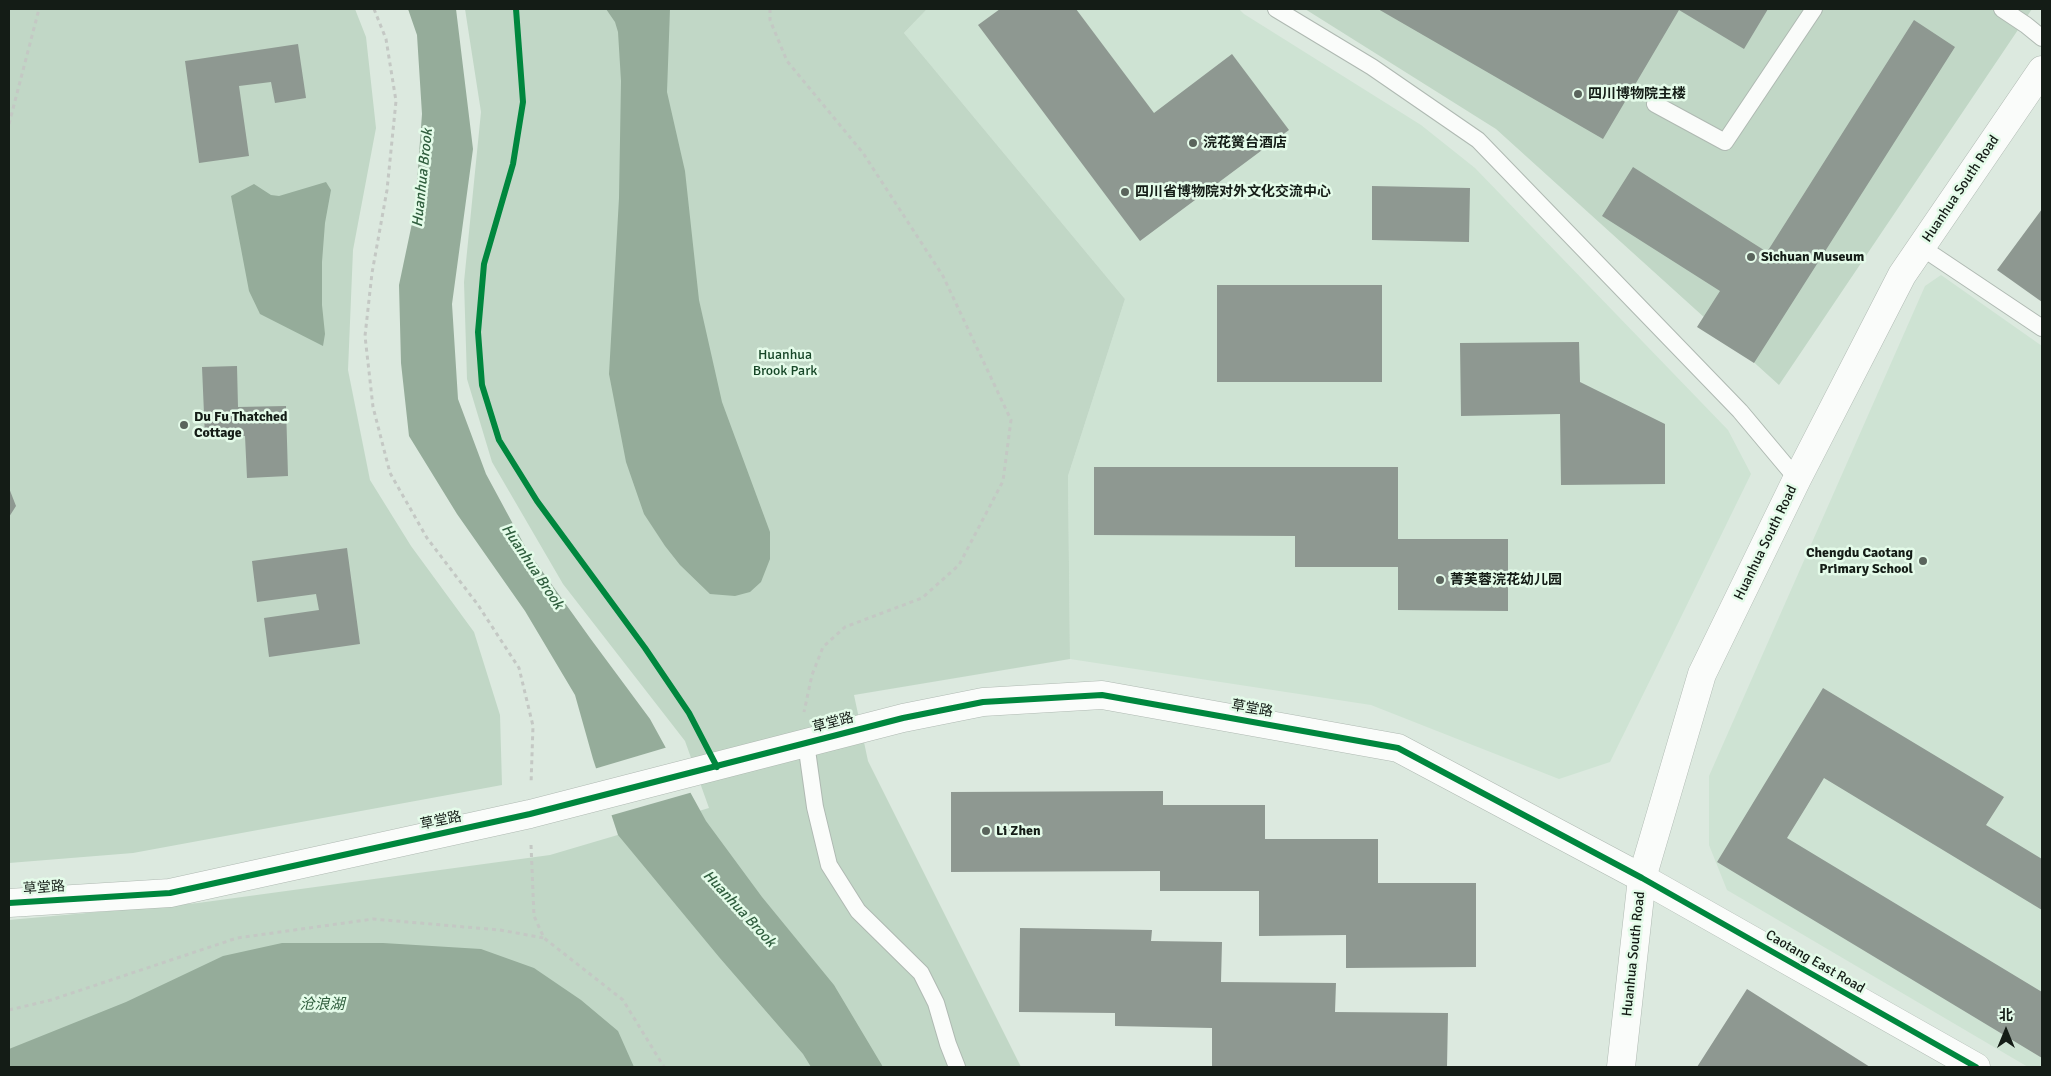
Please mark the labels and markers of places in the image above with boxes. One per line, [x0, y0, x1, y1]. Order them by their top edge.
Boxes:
place label: 四川博物院主楼 [1588, 86, 1686, 102]
marker: 四川博物院主楼 [1572, 88, 1584, 100]
place label: 浣花黉台酒店 [1203, 135, 1287, 151]
marker: 浣花黉台酒店 [1187, 137, 1199, 149]
place label: 四川省博物院对外文化交流中心 [1135, 184, 1331, 200]
marker: 四川省博物院对外文化交流中心 [1119, 186, 1131, 198]
place label: Sichuan Museum [1761, 249, 1864, 265]
marker: Sichuan Museum [1745, 251, 1757, 263]
place label: Du Fu Thatched Cottage [194, 409, 288, 442]
marker: Du Fu Thatched Cottage [178, 419, 190, 431]
place label: Chengdu Caotang Primary School [1806, 545, 1913, 578]
marker: Chengdu Caotang Primary School [1917, 555, 1929, 567]
place label: 菁芙蓉浣花幼儿园 [1450, 572, 1562, 588]
marker: 菁芙蓉浣花幼儿园 [1434, 574, 1446, 586]
place label: Li Zhen [996, 823, 1041, 839]
marker: Li Zhen [980, 825, 992, 837]

